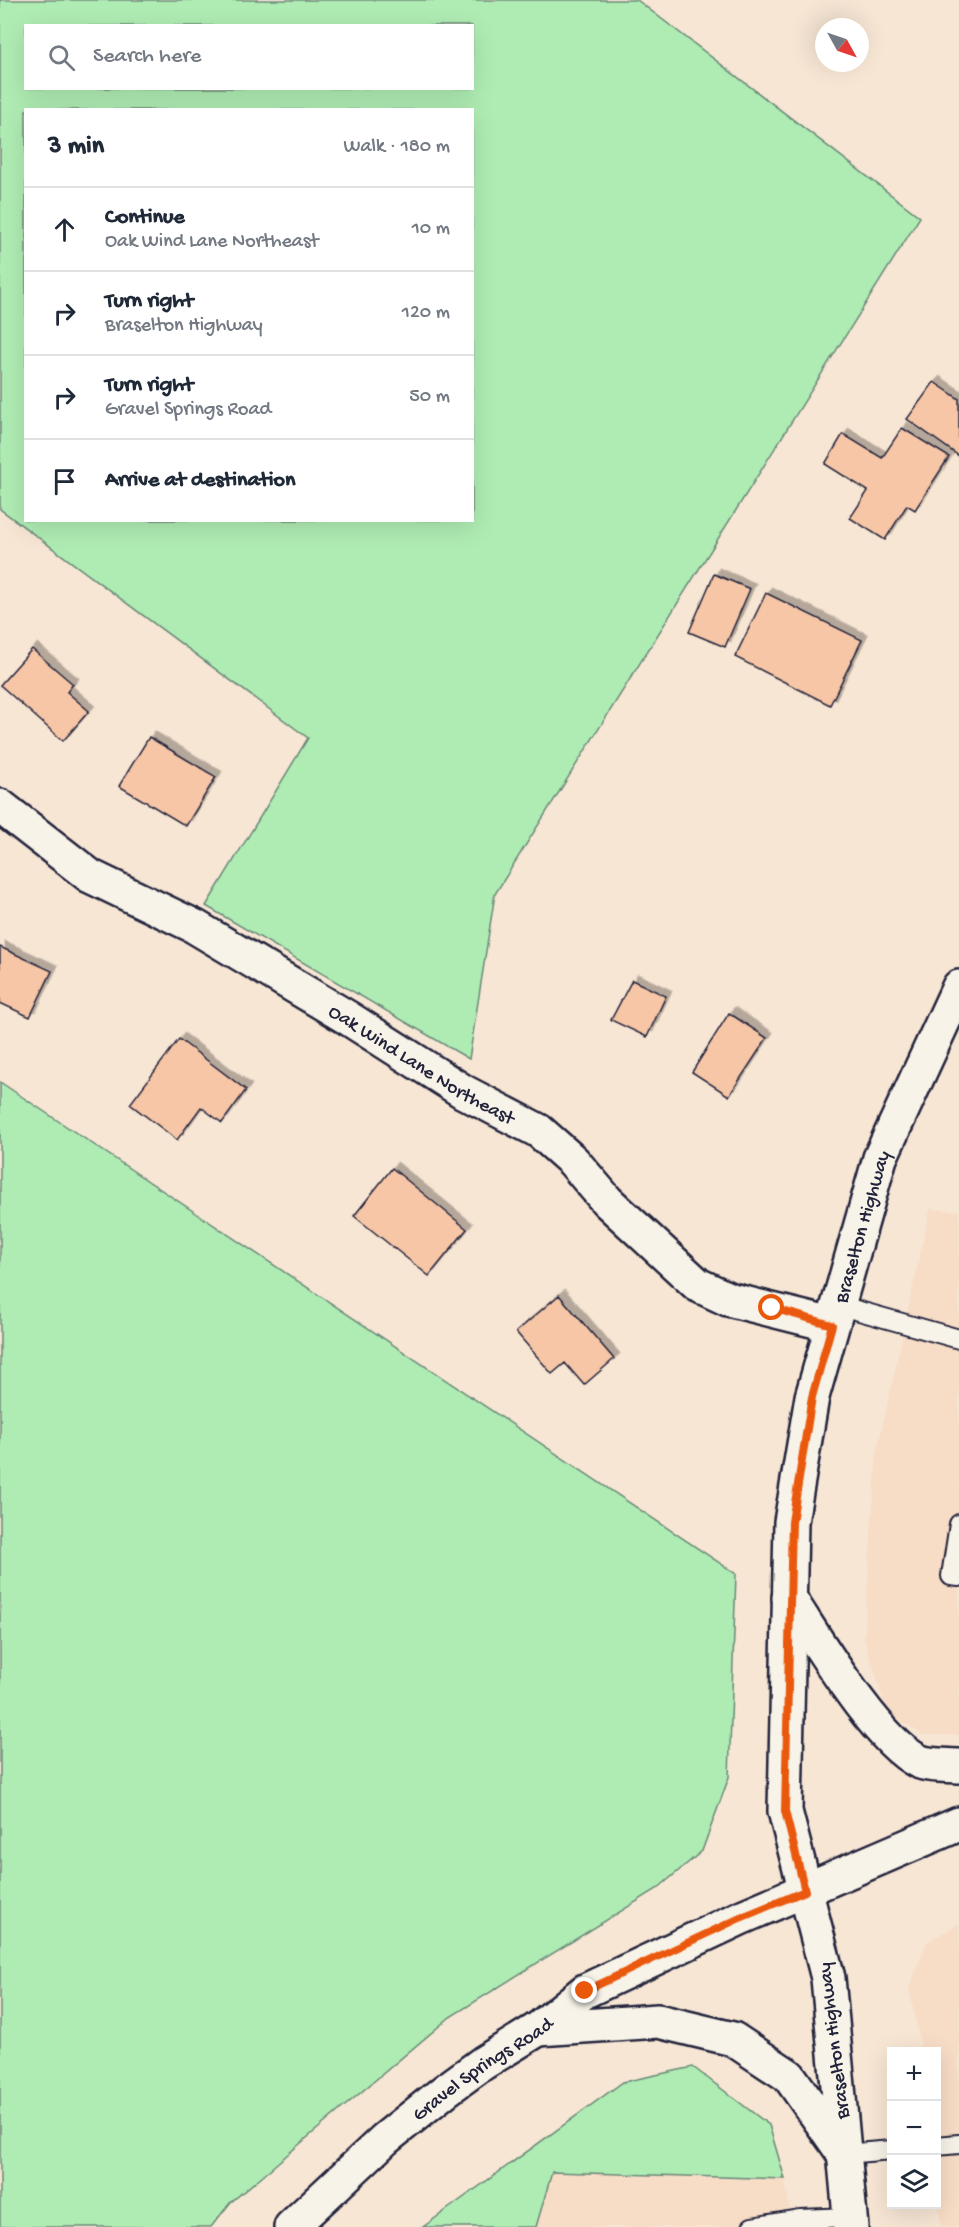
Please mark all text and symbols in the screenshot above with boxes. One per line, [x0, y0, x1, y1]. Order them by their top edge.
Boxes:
north arrow [815, 18, 869, 72]
search box [24, 24, 474, 90]
icon: search [45, 41, 78, 74]
text: Search here [93, 44, 201, 70]
text: 3 min [48, 132, 104, 163]
text: Walk · 180 m [343, 136, 450, 159]
text: Continue [105, 205, 185, 231]
icon: ahead [48, 213, 81, 246]
text: 10 m [412, 218, 450, 241]
text: Oak Wind Lane Northeast [105, 231, 318, 254]
text: Turn right [105, 289, 193, 315]
icon: right [48, 297, 81, 330]
text: 120 m [402, 302, 450, 325]
text: Braselton Highway [105, 315, 263, 338]
text: Turn right [105, 373, 193, 399]
icon: right [48, 381, 81, 414]
text: 50 m [409, 386, 450, 409]
text: Gravel Springs Road [105, 399, 271, 422]
icon: arrive [48, 465, 81, 498]
text: Arrive at destination [105, 468, 295, 494]
street label: Oak Wind Lane Northeast [323, 1001, 519, 1132]
street label: Braselton Highway [831, 1147, 897, 1307]
route start [758, 1294, 784, 1320]
street label: Braselton Highway [814, 1961, 857, 2121]
route end [571, 1977, 597, 2003]
street label: Gravel Springs Road [409, 2012, 561, 2128]
map controls [887, 2047, 941, 2209]
button: + [887, 2047, 941, 2101]
button: − [887, 2101, 941, 2155]
button: layers [887, 2155, 941, 2209]

